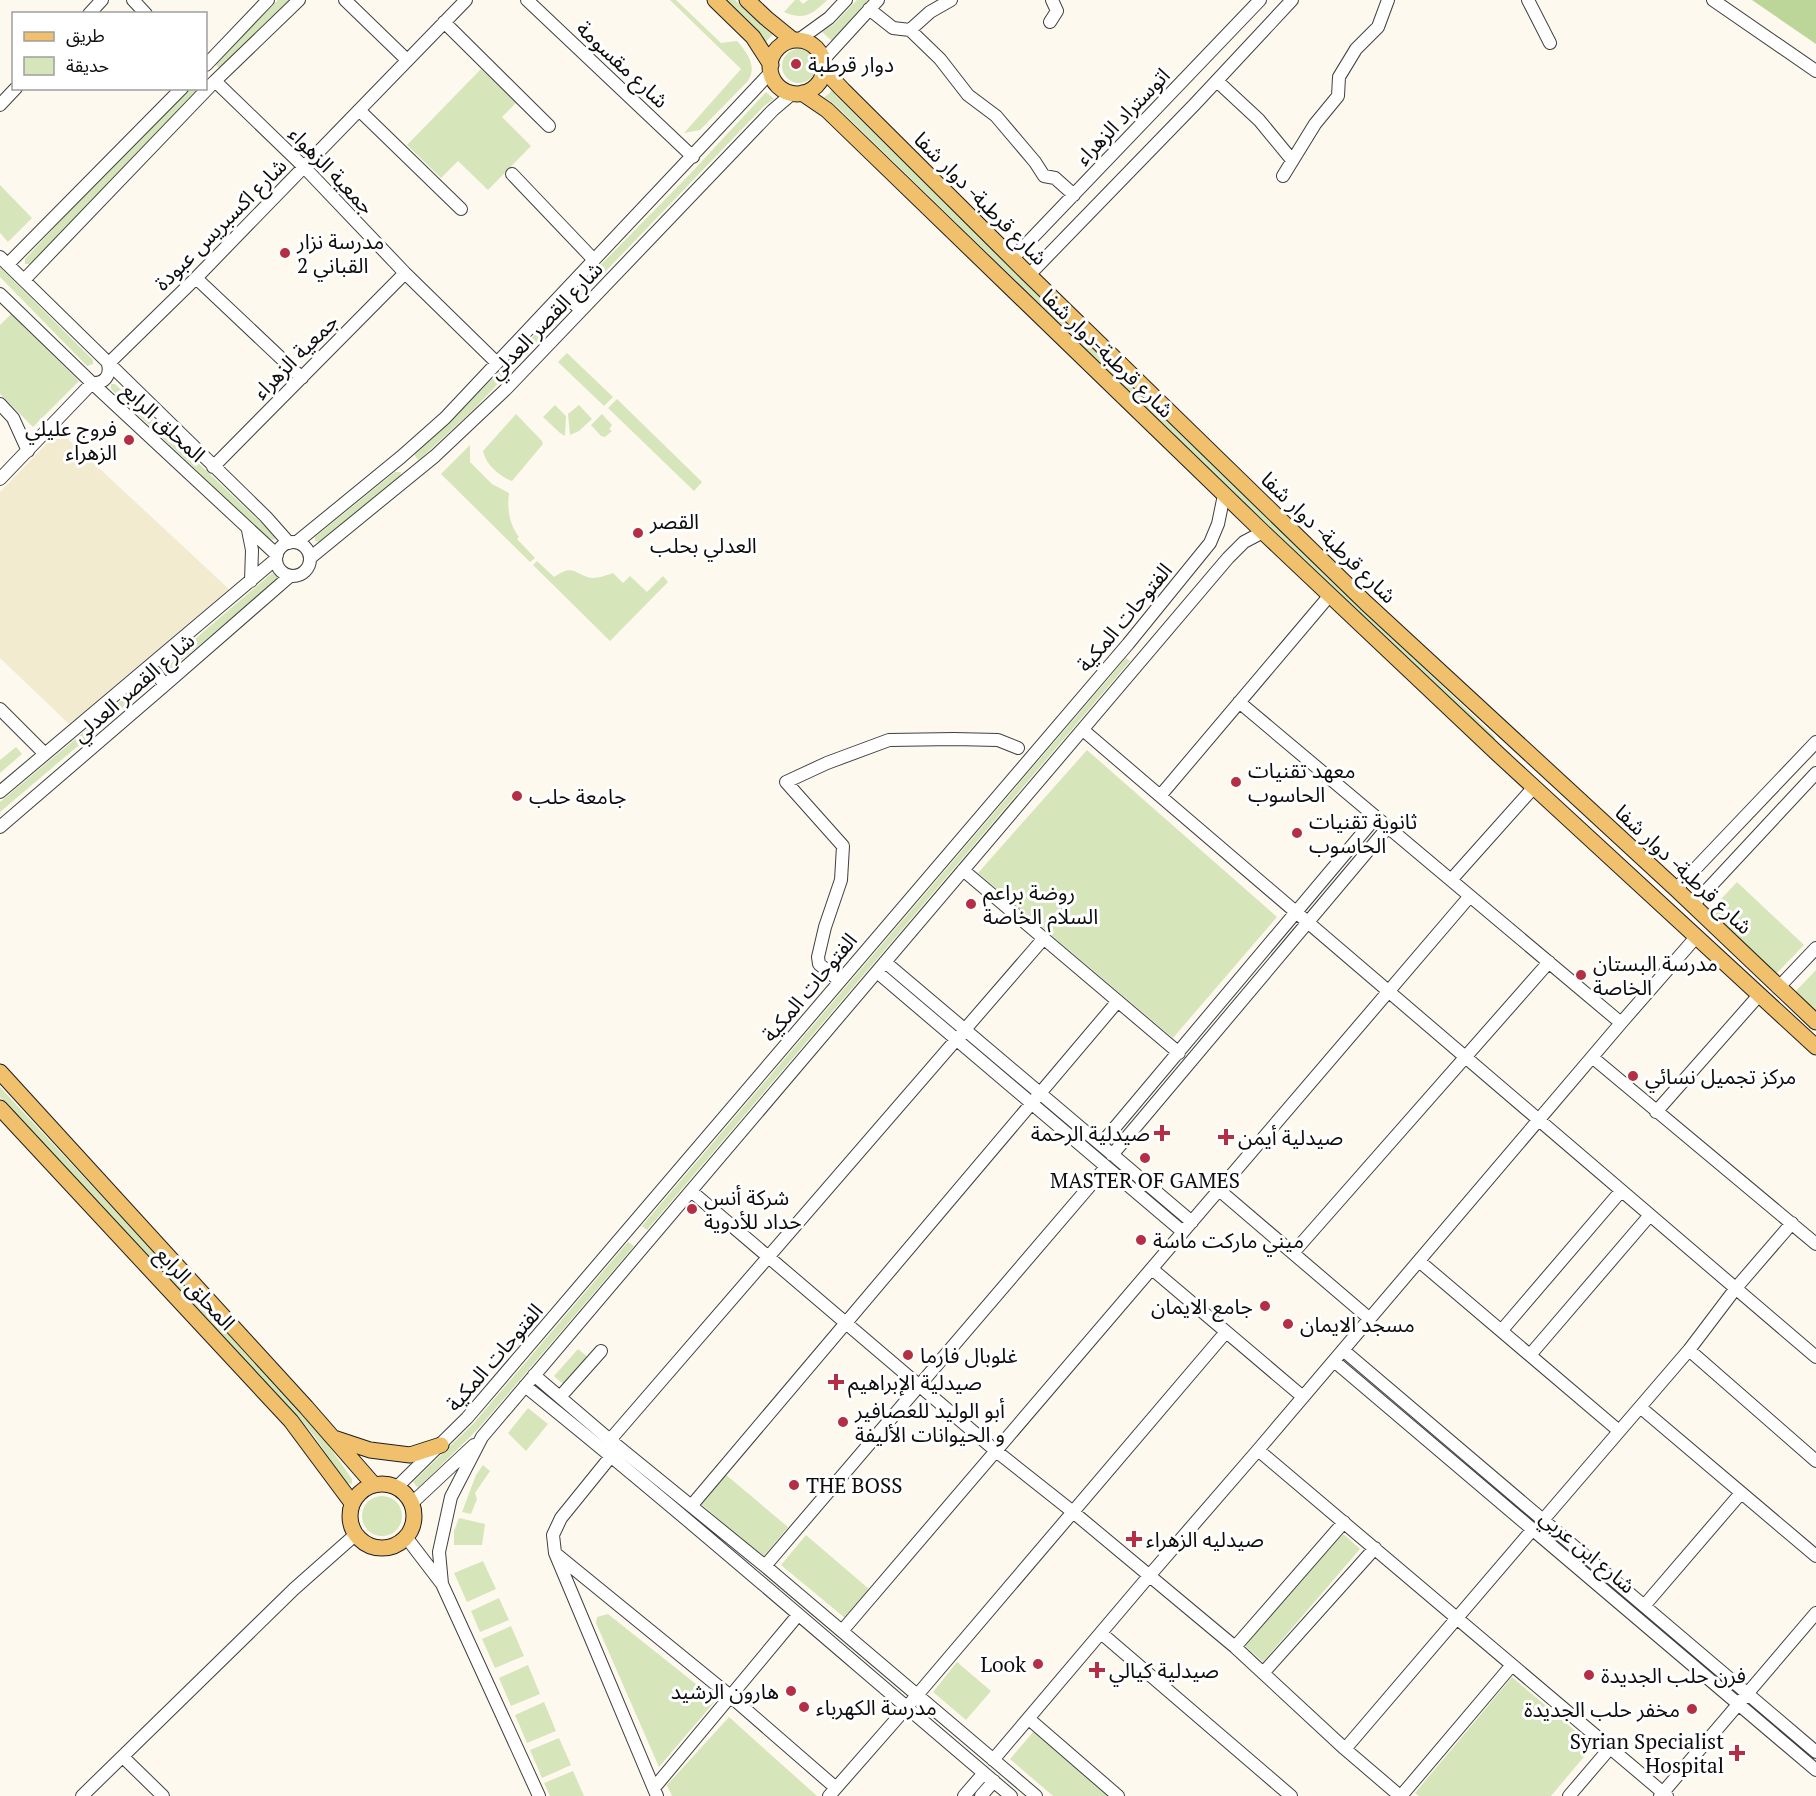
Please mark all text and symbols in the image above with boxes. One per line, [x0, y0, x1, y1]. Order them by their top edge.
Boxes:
legend [12, 12, 207, 90]
street label: شارع مقسومة [570, 14, 675, 115]
text: طريق [66, 23, 105, 47]
place label: دوار قرطبة [808, 50, 894, 78]
text: حديقة [66, 53, 109, 77]
marker: دوار قرطبة [789, 57, 803, 71]
street label: اتوستراد الزهراء [1069, 61, 1175, 171]
street label: جمعية الزهواء [283, 120, 381, 220]
street label: شارع قرطبة- دوار شفا [907, 125, 1054, 272]
street label: شارع اكسبريس عبودة [148, 152, 294, 298]
place label: مدرسة نزار القباني 2 [296, 227, 384, 282]
marker: مدرسة نزار القباني 2 [278, 246, 292, 260]
street label: شارع القصر العدلي [482, 255, 611, 387]
street label: شارع قرطبة-دوار شفا [1034, 283, 1180, 425]
street label: جمعية الزهراء [246, 307, 344, 405]
street label: المحلق الرابع [115, 376, 212, 469]
place label: فروج عليلي الزهراء [25, 414, 117, 466]
marker: فروج عليلي الزهراء [122, 433, 136, 447]
street label: شارع قرطبة- دوار شفا [1254, 465, 1403, 610]
place label: القصر العدلي بحلب [649, 507, 757, 562]
marker: القصر العدلي بحلب [631, 526, 645, 540]
street label: الفتوحات المكية [1070, 557, 1178, 677]
street label: شارع القصر العدلي [66, 626, 202, 750]
place label: معهد تقنيات الحاسوب [1248, 756, 1356, 808]
marker: معهد تقنيات الحاسوب [1229, 775, 1243, 789]
place label: جامعة حلب [529, 782, 626, 810]
marker: جامعة حلب [510, 789, 524, 803]
street label: شارع قرطبة- دوار شفا [1608, 798, 1759, 941]
place label: ثانوية تقنيات الحاسوب [1309, 807, 1417, 859]
marker: ثانوية تقنيات الحاسوب [1290, 826, 1304, 840]
place label: روضة براعم السلام الخاصة [983, 878, 1098, 933]
marker: روضة براعم السلام الخاصة [964, 897, 978, 911]
street label: الفتوحات المكية [755, 927, 863, 1047]
place label: مدرسة البستان الخاصة [1593, 949, 1718, 1001]
marker: مدرسة البستان الخاصة [1574, 968, 1588, 982]
place label: مركز تجميل نسائي [1645, 1062, 1796, 1093]
marker: مركز تجميل نسائي [1626, 1069, 1640, 1083]
place label: صيدلية الرحمة [1031, 1119, 1150, 1147]
place label: صيدلية أيمن [1238, 1123, 1343, 1151]
marker: صيدلية الرحمة [1155, 1126, 1169, 1140]
marker: صيدلية أيمن [1219, 1130, 1233, 1144]
marker: MASTER OF GAMES [1138, 1151, 1152, 1165]
place label: MASTER OF GAMES [1050, 1166, 1240, 1194]
place label: شركة أنس حداد للأدوية [704, 1183, 802, 1235]
marker: شركة أنس حداد للأدوية [685, 1202, 699, 1216]
place label: ميني ماركت ماسة [1153, 1226, 1304, 1257]
marker: ميني ماركت ماسة [1134, 1233, 1148, 1247]
street label: المحلق الرابع [149, 1240, 242, 1337]
place label: جامع الايمان [1151, 1292, 1253, 1322]
street label: الفتوحات المكية [439, 1297, 549, 1417]
marker: جامع الايمان [1258, 1299, 1272, 1313]
place label: مسجد الايمان [1300, 1310, 1415, 1338]
marker: مسجد الايمان [1281, 1317, 1295, 1331]
place label: غلوبال فارما [920, 1341, 1018, 1369]
marker: غلوبال فارما [901, 1348, 915, 1362]
place label: صيدلية الإبراهيم [848, 1368, 982, 1398]
marker: صيدلية الإبراهيم [829, 1375, 843, 1389]
place label: أبو الوليد للعصافير و الحيوانات الأليفة [854, 1396, 1005, 1448]
marker: أبو الوليد للعصافير و الحيوانات الأليفة [836, 1415, 850, 1429]
place label: THE BOSS [806, 1471, 903, 1499]
marker: THE BOSS [787, 1478, 801, 1492]
street label: شارع ابن عربي [1533, 1503, 1642, 1601]
place label: صيدليه الزهراء [1146, 1525, 1264, 1553]
marker: صيدليه الزهراء [1127, 1532, 1141, 1546]
place label: Look [980, 1650, 1026, 1678]
place label: صيدلية كيالي [1109, 1656, 1219, 1687]
marker: Look [1031, 1657, 1045, 1671]
place label: فرن حلب الجديدة [1601, 1661, 1746, 1689]
marker: صيدلية كيالي [1090, 1663, 1104, 1677]
marker: فرن حلب الجديدة [1582, 1668, 1596, 1682]
place label: هارون الرشيد [671, 1677, 779, 1705]
marker: هارون الرشيد [784, 1684, 798, 1698]
place label: مدرسة الكهرباء [816, 1693, 937, 1721]
place label: مخفر حلب الجديدة [1524, 1695, 1680, 1723]
marker: مدرسة الكهرباء [797, 1700, 811, 1714]
marker: مخفر حلب الجديدة [1685, 1702, 1699, 1716]
place label: Syrian Specialist Hospital [1570, 1727, 1724, 1779]
marker: Syrian Specialist Hospital [1728, 1744, 1746, 1762]

